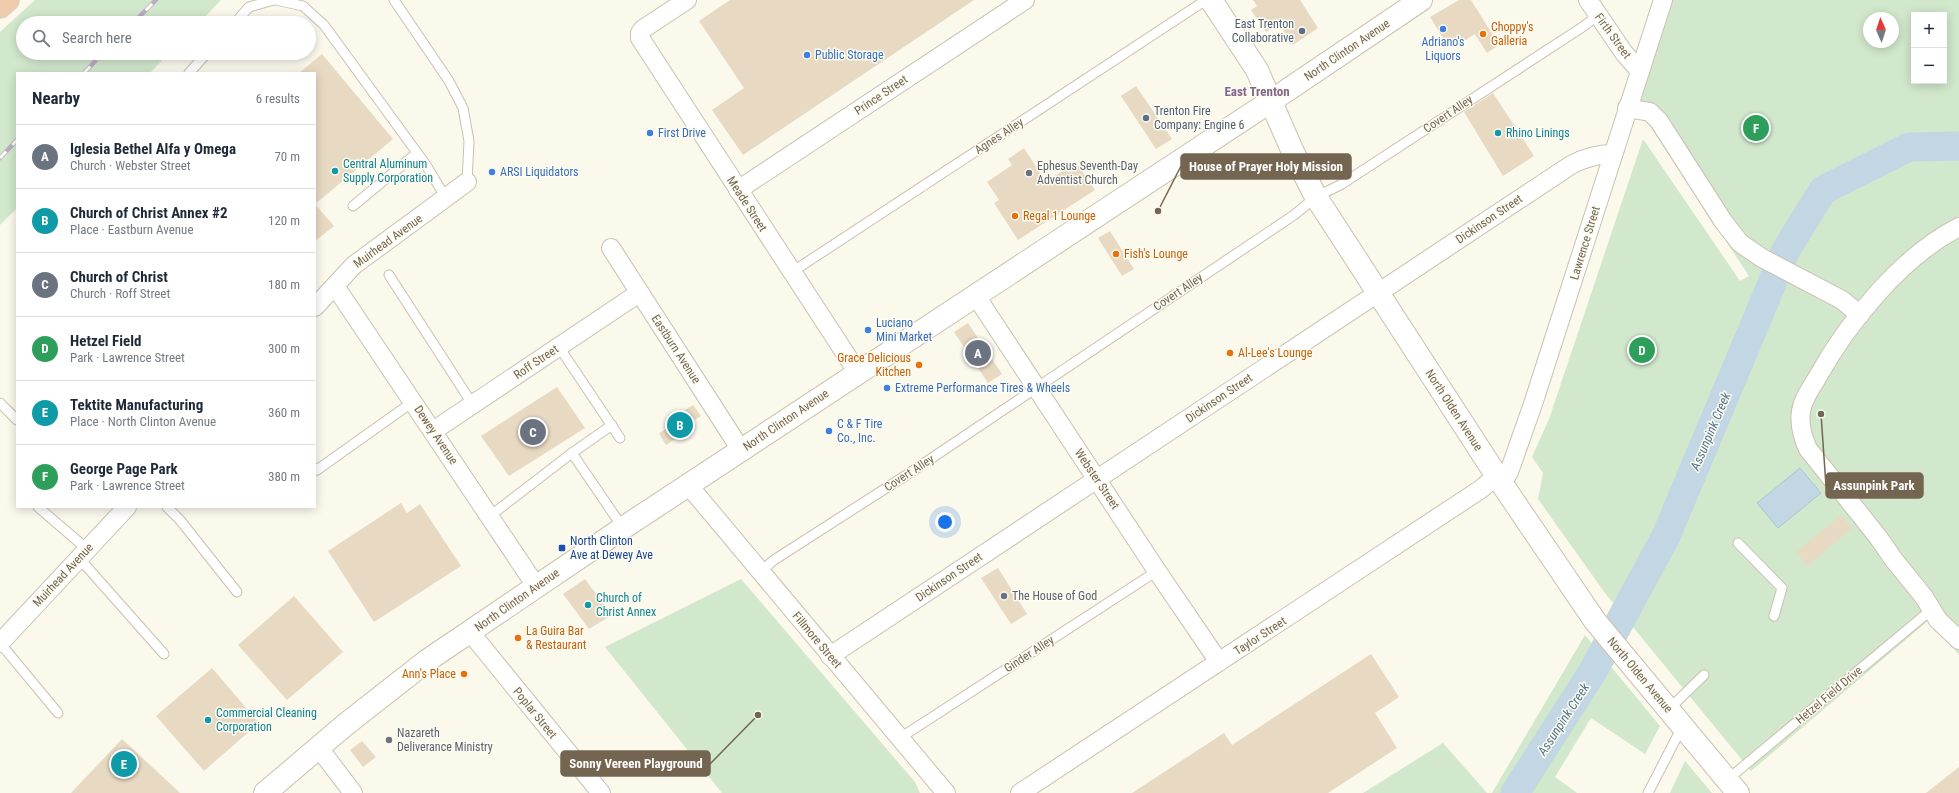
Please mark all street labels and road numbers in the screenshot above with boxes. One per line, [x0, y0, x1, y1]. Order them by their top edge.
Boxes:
street label: Firth Street [1592, 11, 1634, 62]
street label: North Clinton Avenue [1302, 16, 1393, 84]
street label: Prince Street [852, 72, 911, 118]
street label: Covert Alley [1421, 92, 1475, 136]
street label: Agnes Alley [972, 115, 1026, 157]
street label: Meade Street [724, 174, 770, 235]
street label: Dickinson Street [1453, 191, 1525, 246]
street label: Lawrence Street [1567, 204, 1603, 282]
street label: Muirhead Avenue [351, 211, 425, 271]
street label: Covert Alley [1151, 270, 1205, 314]
street label: Eastburn Avenue [649, 312, 704, 386]
street label: Roff Street [511, 342, 561, 382]
street label: North Olden Avenue [1422, 367, 1486, 454]
street label: Dickinson Street [1183, 370, 1255, 425]
street label: North Clinton Avenue [741, 386, 832, 454]
street label: Dewey Avenue [411, 403, 461, 467]
street label: Webster Street [1072, 446, 1123, 512]
street label: Covert Alley [881, 452, 937, 494]
street label: Muirhead Avenue [30, 540, 96, 610]
street label: Dickinson Street [913, 549, 985, 604]
street label: North Clinton Avenue [472, 565, 562, 634]
street label: Fillmore Street [789, 609, 845, 671]
street label: Taylor Street [1231, 614, 1289, 658]
street label: Ginder Alley [1001, 633, 1057, 675]
street label: North Olden Avenue [1604, 634, 1676, 716]
street label: Hetzel Field Drive [1793, 663, 1865, 727]
street label: Poplar Street [510, 685, 560, 742]

